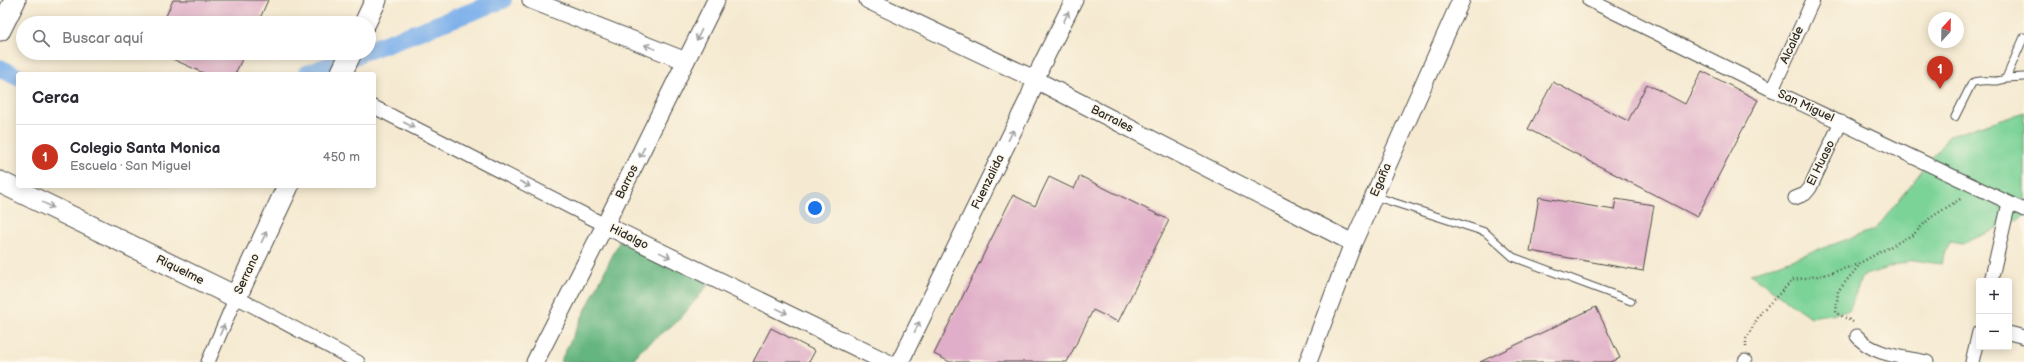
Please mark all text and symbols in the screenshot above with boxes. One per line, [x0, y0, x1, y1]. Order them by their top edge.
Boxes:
one-way arrow [1063, 11, 1070, 23]
north arrow [1928, 12, 1964, 48]
search box [16, 16, 376, 60]
street label: Alcalde [1777, 24, 1807, 66]
icon: search [30, 27, 52, 49]
text: Buscar aquí [62, 29, 143, 48]
one-way arrow [695, 29, 702, 41]
one-way arrow [644, 42, 656, 50]
pin: 1 [1927, 56, 1953, 89]
street label: San Miguel [1775, 86, 1837, 126]
text: Cerca [32, 88, 79, 108]
street label: Barrales [1088, 102, 1136, 136]
one-way arrow [403, 122, 415, 129]
one-way arrow [1008, 129, 1015, 141]
street label: El Huaso [1804, 138, 1839, 188]
text: Colegio Santa Monica [70, 139, 220, 158]
one-way arrow [637, 145, 645, 157]
text: 1 [42, 149, 48, 165]
text: 450 m [323, 149, 360, 165]
street label: Fuenzalida [968, 152, 1008, 212]
text: Escuela · San Miguel [70, 158, 191, 174]
street label: Egaña [1367, 161, 1395, 199]
street label: Barros [612, 162, 642, 202]
one-way arrow [518, 181, 530, 188]
your location [805, 198, 825, 218]
one-way arrow [41, 202, 53, 209]
street label: Hidalgo [607, 221, 651, 253]
one-way arrow [261, 231, 268, 243]
street label: Serrano [231, 251, 263, 297]
one-way arrow [659, 251, 671, 259]
street label: Riquelme [153, 252, 207, 288]
map controls [1976, 278, 2012, 350]
button: + [1976, 278, 2012, 314]
one-way arrow [776, 308, 788, 316]
button: − [1976, 314, 2012, 350]
one-way arrow [914, 321, 921, 333]
one-way arrow [219, 324, 226, 336]

